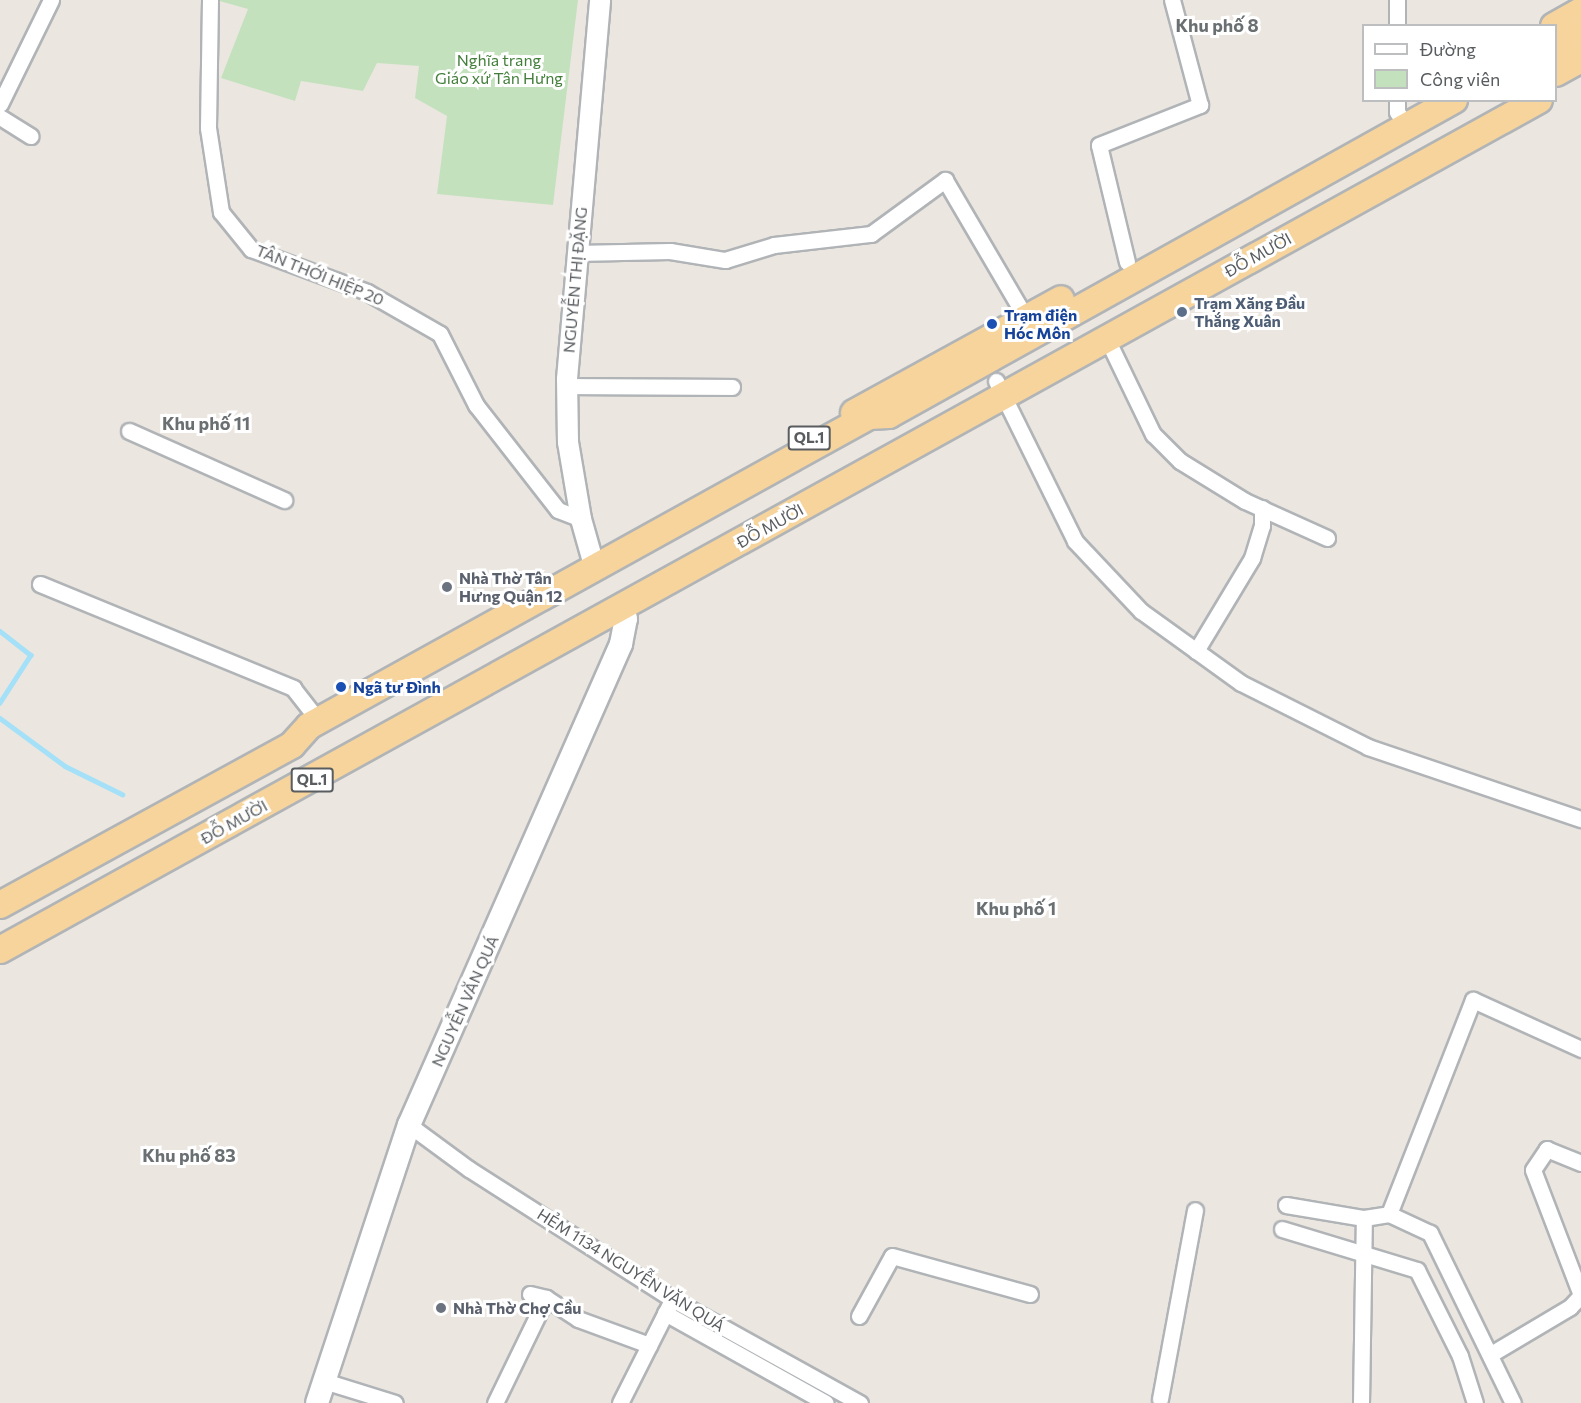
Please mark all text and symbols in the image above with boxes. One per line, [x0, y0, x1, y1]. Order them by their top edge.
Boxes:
district label: Khu phố 8 [1175, 14, 1259, 36]
legend [1362, 24, 1557, 102]
text: Đường [1420, 38, 1476, 60]
park label: Nghĩa trang Giáo xứ Tân Hưng [435, 50, 563, 88]
text: Công viên [1420, 68, 1500, 90]
street label: NGUYỄN THỊ ĐẶNG [559, 206, 591, 354]
street label: ĐỖ MƯỜI [1221, 229, 1295, 281]
street label: TÂN THỚI HIỆP 20 [253, 241, 387, 309]
place label: Trạm Xăng Đầu Thắng Xuân [1194, 293, 1305, 331]
place label: Trạm điện Hóc Môn [1004, 305, 1077, 343]
marker: Trạm Xăng Đầu Thắng Xuân [1175, 305, 1189, 319]
marker: Trạm điện Hóc Môn [985, 317, 999, 331]
district label: Khu phố 11 [162, 412, 250, 434]
road number: QL.1 [786, 426, 832, 450]
street label: ĐỖ MƯỜI [733, 500, 807, 552]
place label: Nhà Thờ Tân Hưng Quận 12 [459, 568, 562, 606]
marker: Nhà Thờ Tân Hưng Quận 12 [440, 580, 454, 594]
place label: Ngã tư Đình [353, 677, 441, 697]
marker: Ngã tư Đình [334, 680, 348, 694]
road number: QL.1 [290, 768, 334, 792]
street label: ĐỖ MƯỜI [197, 796, 271, 848]
district label: Khu phố 1 [976, 897, 1056, 919]
street label: NGUYỄN VĂN QUÁ [427, 932, 503, 1070]
district label: Khu phố 83 [142, 1144, 236, 1166]
street label: HẺM 1134 NGUYỄN VĂN QUÁ [534, 1204, 728, 1336]
place label: Nhà Thờ Chợ Cầu [453, 1298, 581, 1318]
marker: Nhà Thờ Chợ Cầu [434, 1301, 448, 1315]

